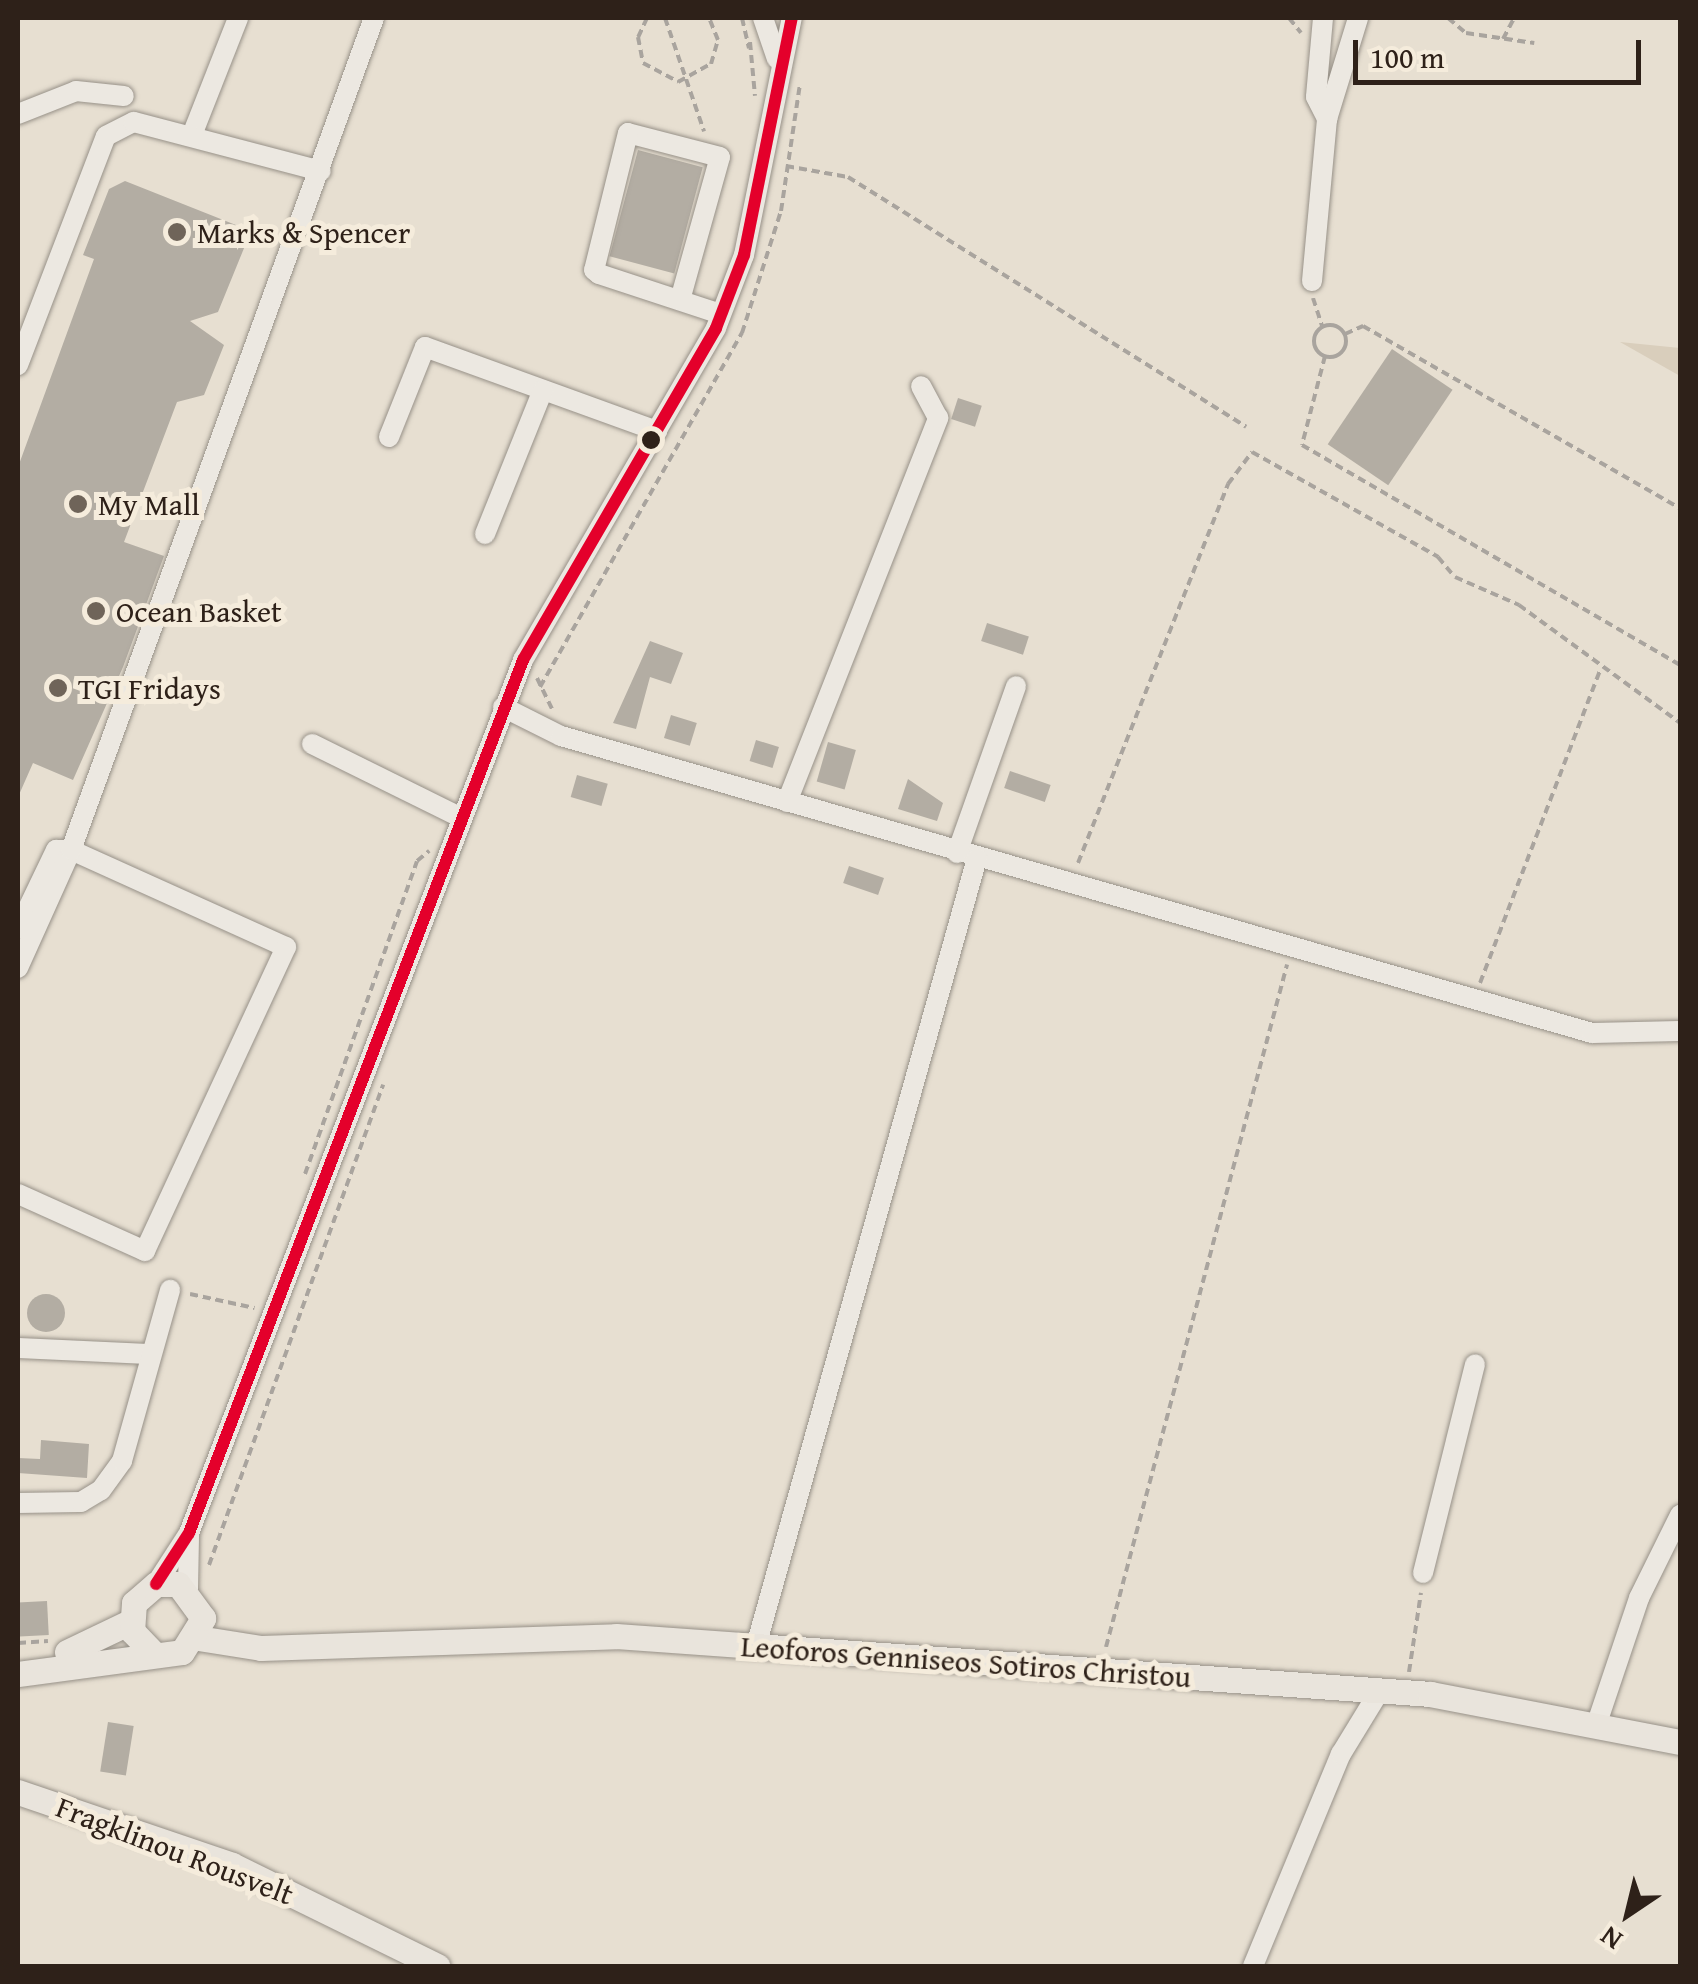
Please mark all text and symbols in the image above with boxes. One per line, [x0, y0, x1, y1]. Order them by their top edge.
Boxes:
scale bar [1358, 20, 1646, 82]
text: 100 m [1370, 35, 1444, 79]
place label: Marks & Spencer [197, 214, 410, 250]
marker: Marks & Spencer [166, 221, 188, 243]
unlabelled marker [641, 430, 661, 450]
place label: My Mall [98, 486, 200, 522]
marker: My Mall [67, 493, 89, 515]
place label: Ocean Basket [116, 593, 282, 629]
marker: Ocean Basket [85, 600, 107, 622]
place label: TGI Fridays [78, 670, 221, 706]
marker: TGI Fridays [47, 677, 69, 699]
street label: Leoforos Genniseos Sotiros Christou [740, 1627, 1192, 1695]
street label: Fragklinou Rousvelt [51, 1788, 299, 1912]
north arrow [1578, 1864, 1678, 1964]
text: N [1591, 1917, 1630, 1961]

